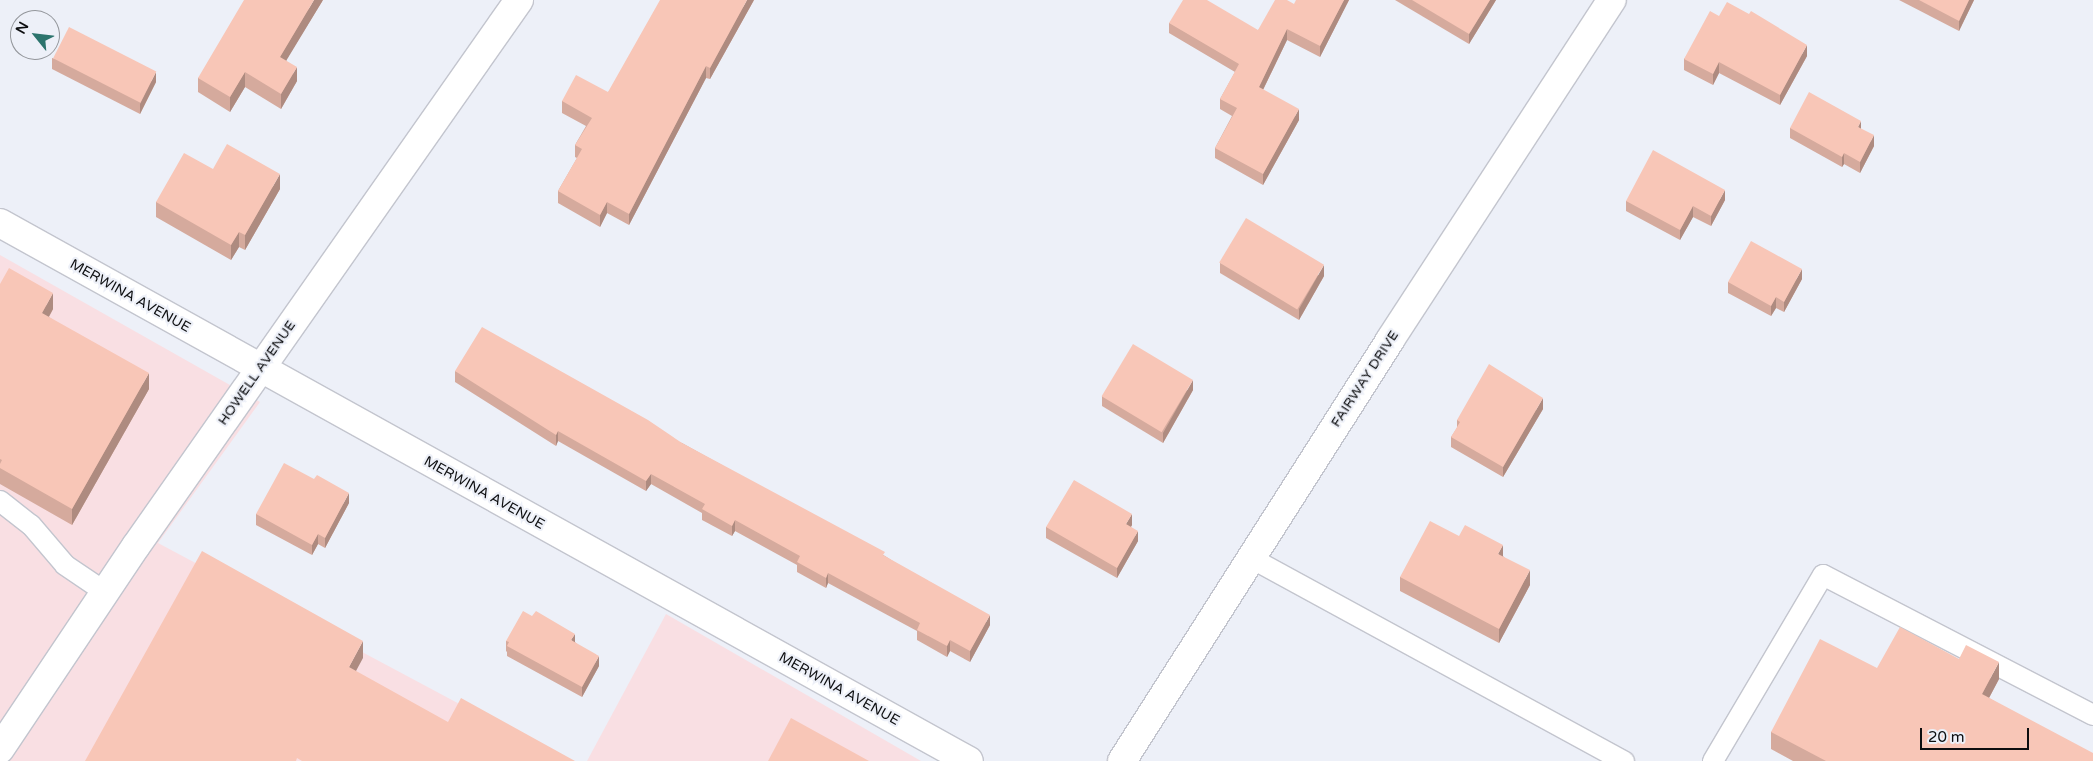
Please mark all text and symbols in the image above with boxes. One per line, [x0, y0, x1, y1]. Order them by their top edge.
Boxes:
north arrow [10, 10, 60, 60]
text: N [12, 19, 32, 37]
street label: MERWINA AVENUE [67, 256, 193, 336]
street label: HOWELL AVENUE [215, 317, 299, 429]
street label: FAIRWAY DRIVE [1328, 328, 1402, 430]
street label: MERWINA AVENUE [421, 453, 547, 533]
street label: MERWINA AVENUE [776, 649, 902, 729]
scale bar [1923, 718, 2032, 750]
text: 20 m [1928, 728, 1965, 746]

